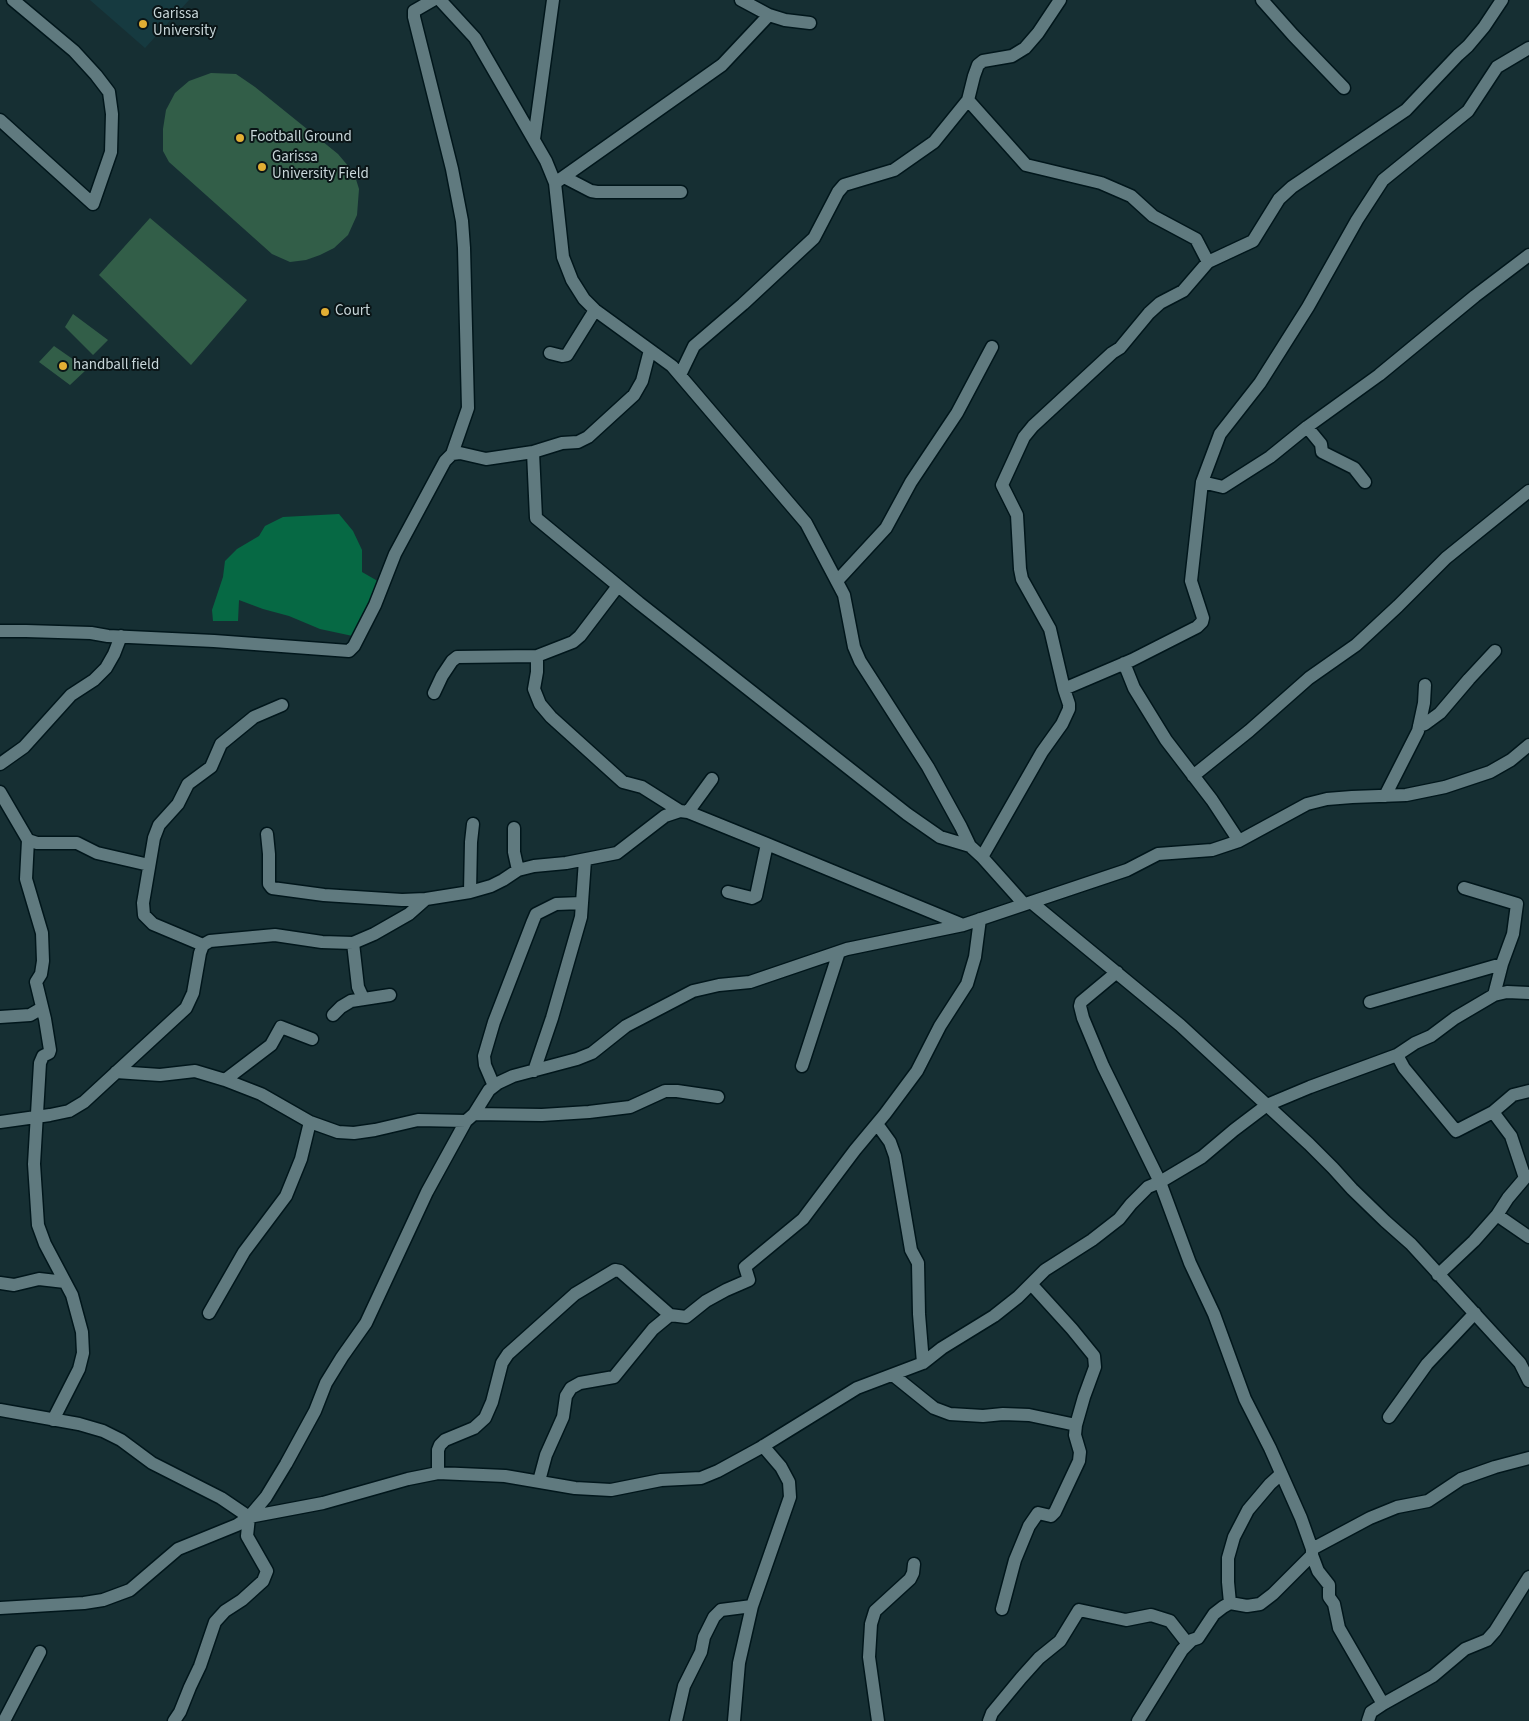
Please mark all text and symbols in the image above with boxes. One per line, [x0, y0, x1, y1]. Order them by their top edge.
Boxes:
place label: Garissa University [153, 6, 216, 41]
marker: Garissa University [137, 18, 149, 30]
place label: Football Ground [250, 129, 352, 147]
marker: Football Ground [234, 132, 246, 144]
place label: Garissa University Field [272, 149, 369, 184]
marker: Garissa University Field [256, 161, 268, 173]
place label: Court [335, 303, 370, 321]
marker: Court [319, 306, 331, 318]
place label: handball field [73, 357, 159, 375]
marker: handball field [57, 360, 69, 372]

